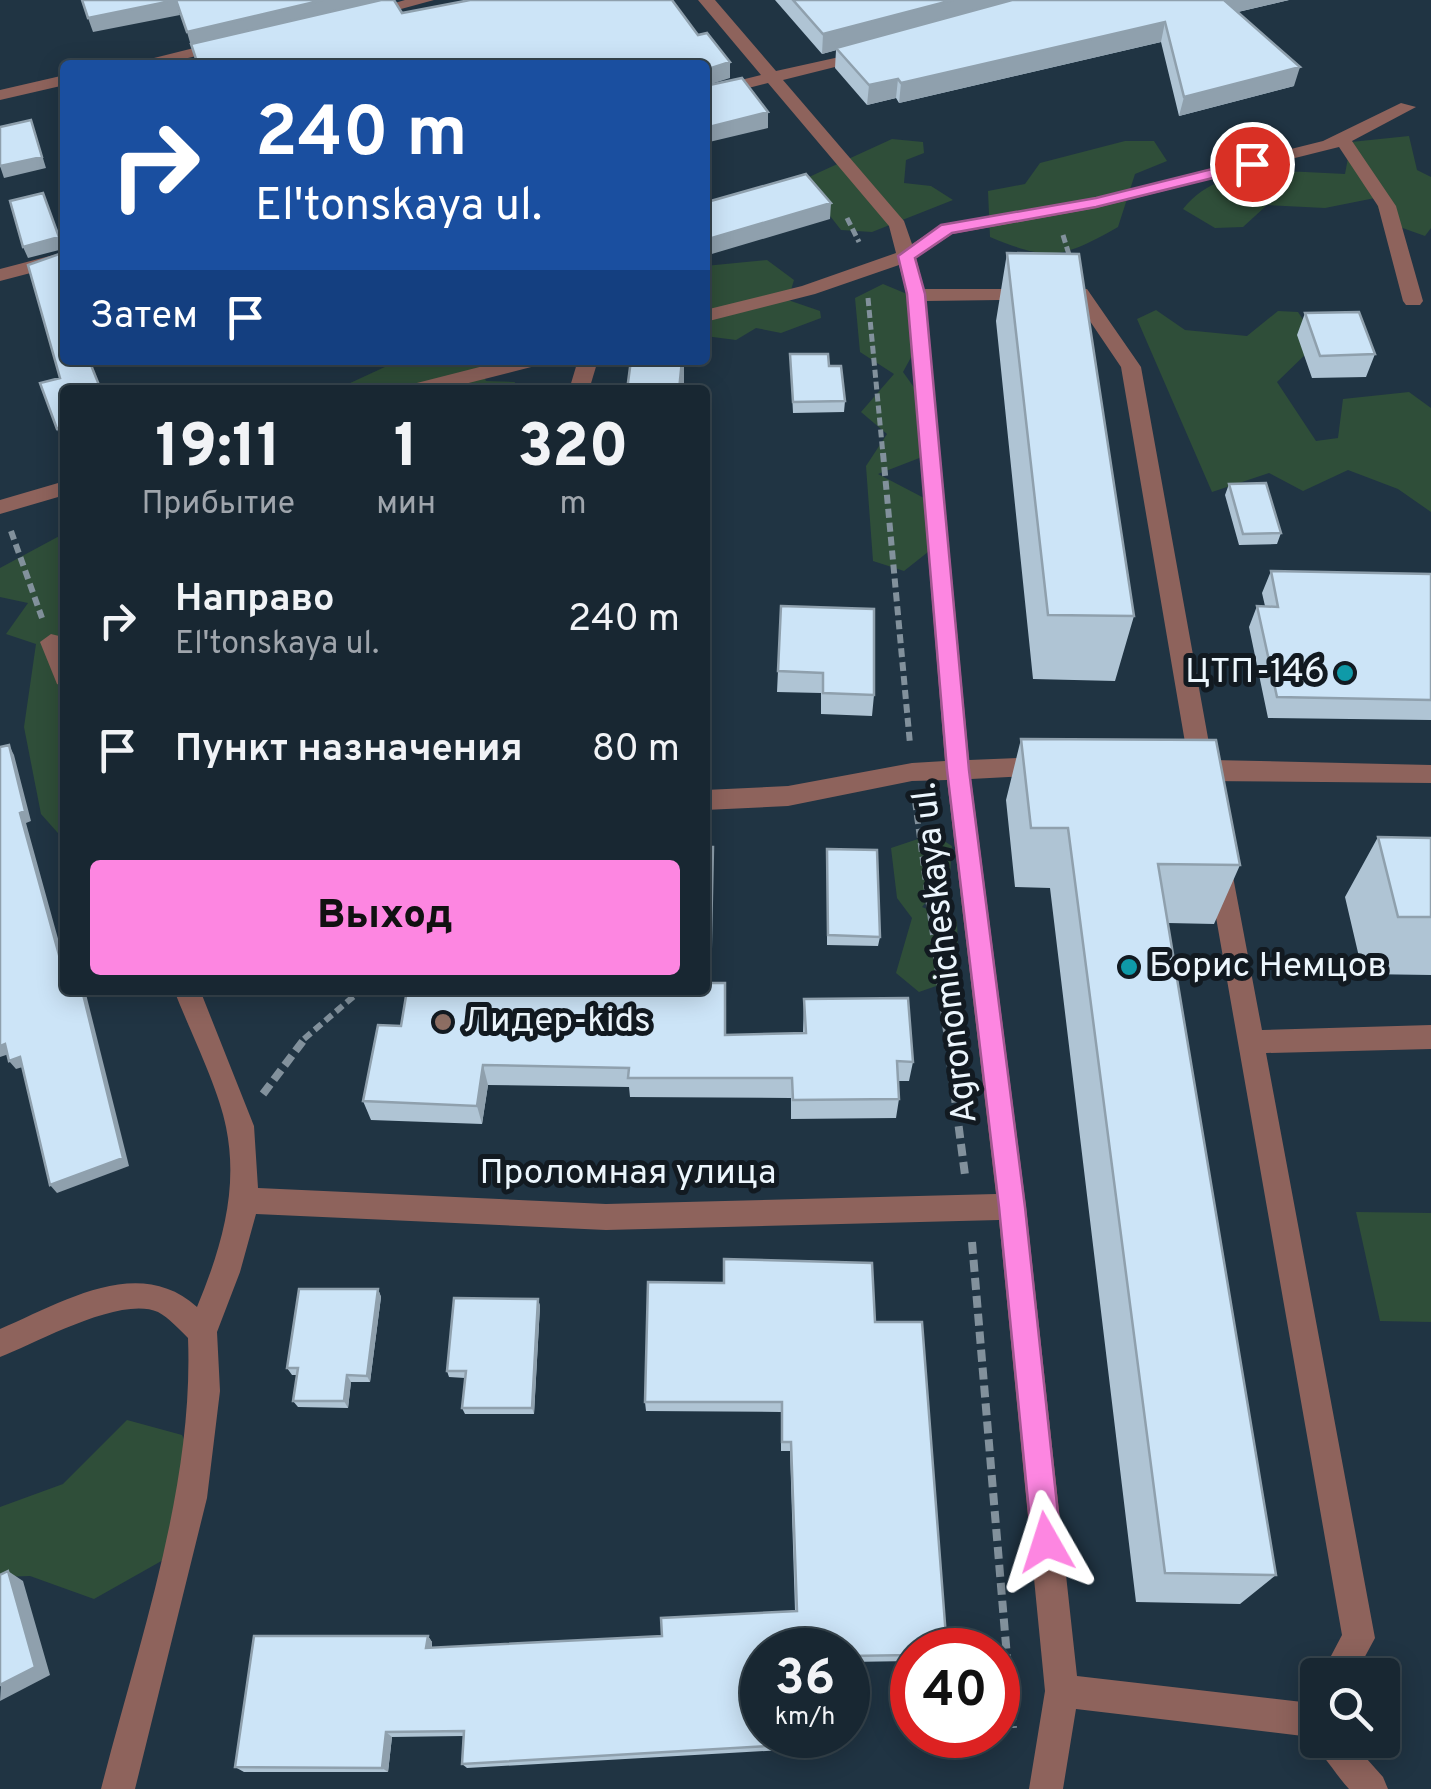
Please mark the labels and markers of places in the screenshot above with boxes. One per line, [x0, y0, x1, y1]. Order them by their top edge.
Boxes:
pin [1210, 122, 1295, 207]
place label: ЦТП-146 [1185, 651, 1325, 695]
marker: ЦТП-146 [1334, 662, 1356, 684]
place label: Борис Немцов [1149, 945, 1387, 989]
marker: Борис Немцов [1118, 956, 1140, 978]
place label: Лидер-kids [463, 1000, 651, 1044]
marker: Лидер-kids [432, 1011, 454, 1033]

